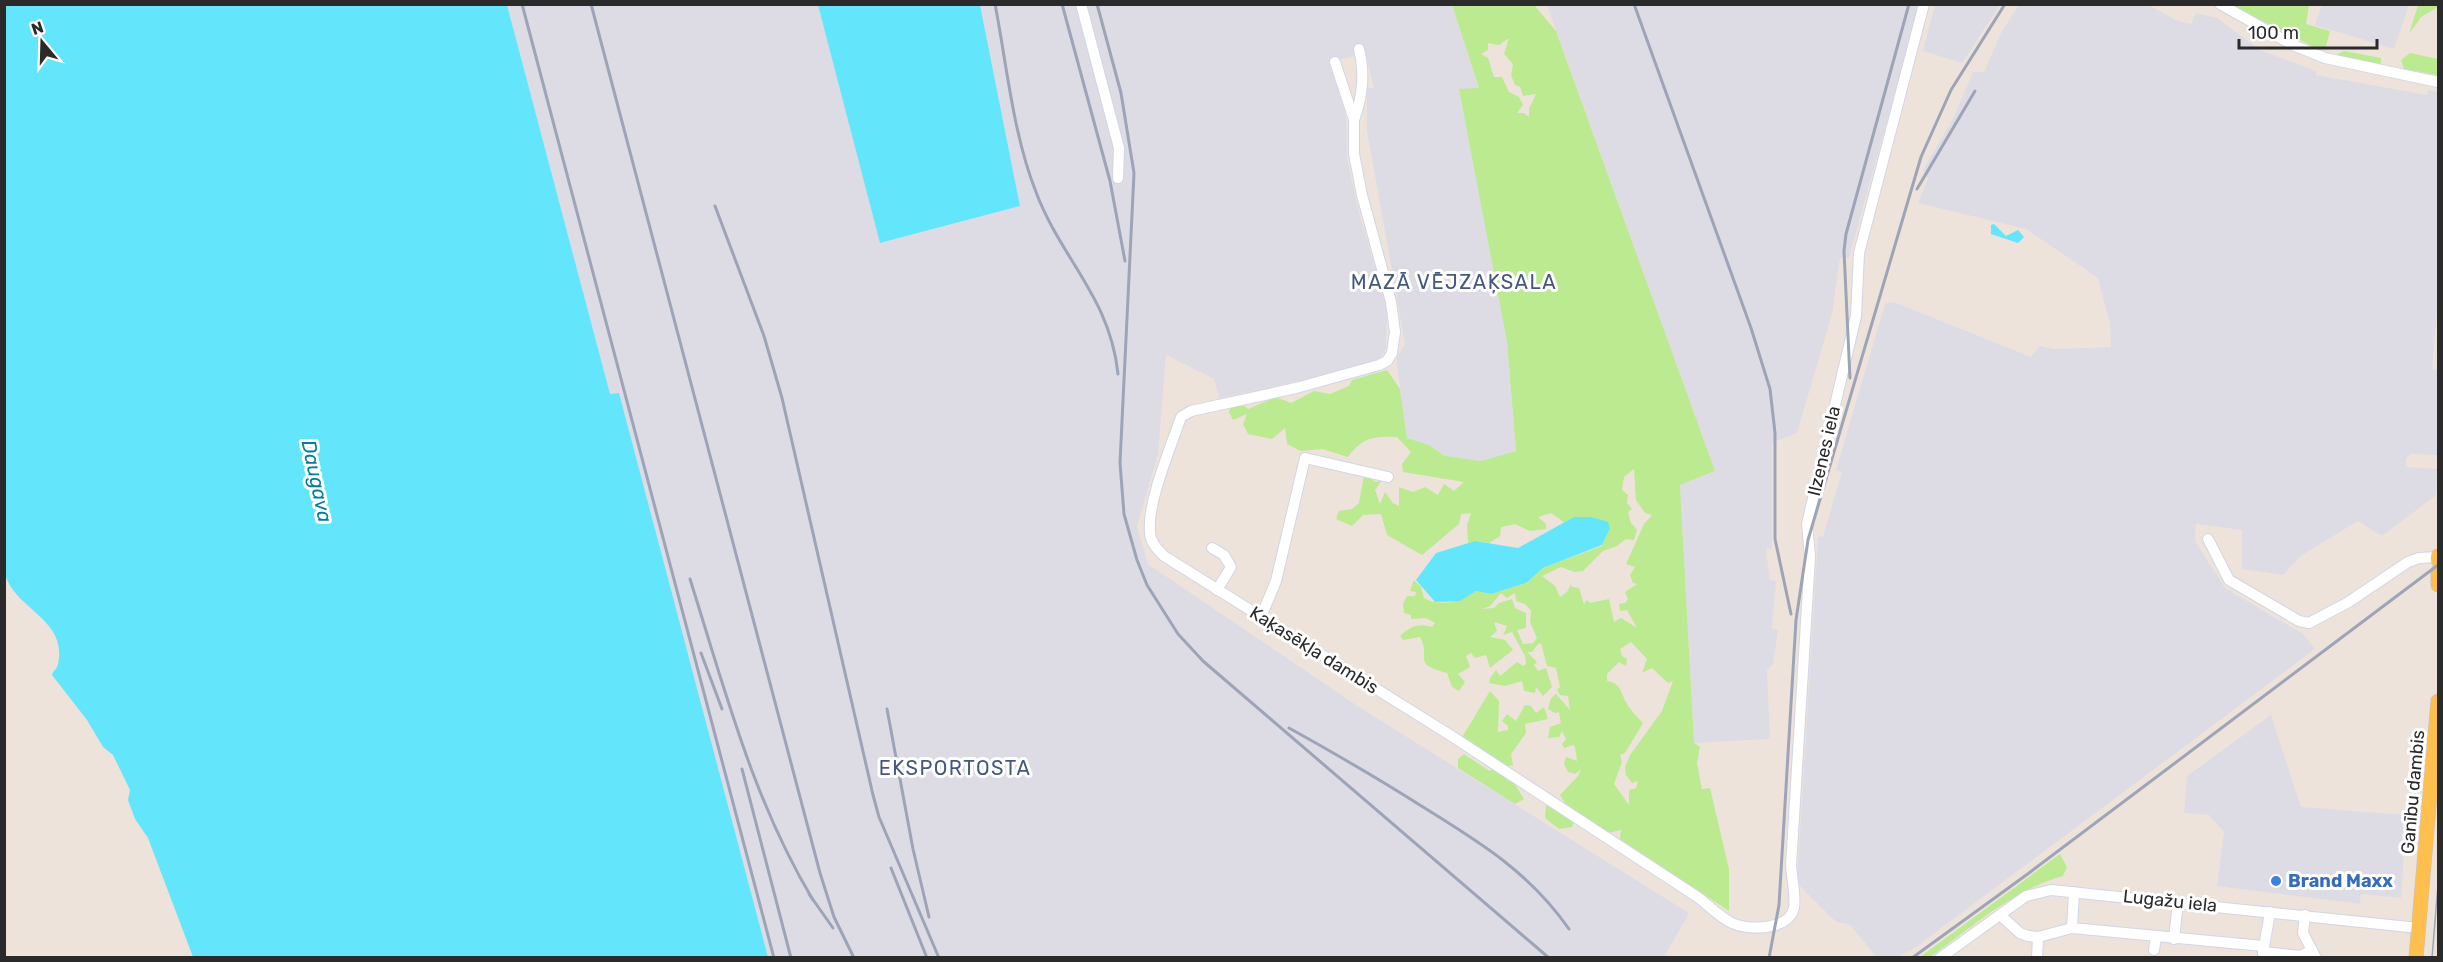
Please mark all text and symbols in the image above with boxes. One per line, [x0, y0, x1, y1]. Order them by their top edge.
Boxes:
north arrow [12, 12, 72, 72]
scale bar [2239, 12, 2377, 50]
text: N [29, 17, 46, 39]
text: 100 m [2248, 22, 2299, 44]
district label: MAZĀ VĒJZAĶSALA [1351, 270, 1557, 294]
street label: Ilzenes iela [1803, 404, 1845, 498]
water label: Daugava [297, 437, 338, 525]
street label: Kaķasēkļa dambis [1245, 601, 1383, 699]
street label: Ganību dambis [2397, 729, 2429, 855]
district label: EKSPORTOSTA [879, 756, 1031, 780]
place label: Brand Maxx [2288, 870, 2393, 892]
marker: Brand Maxx [2269, 874, 2283, 888]
street label: Lugažu iela [2122, 885, 2218, 917]

